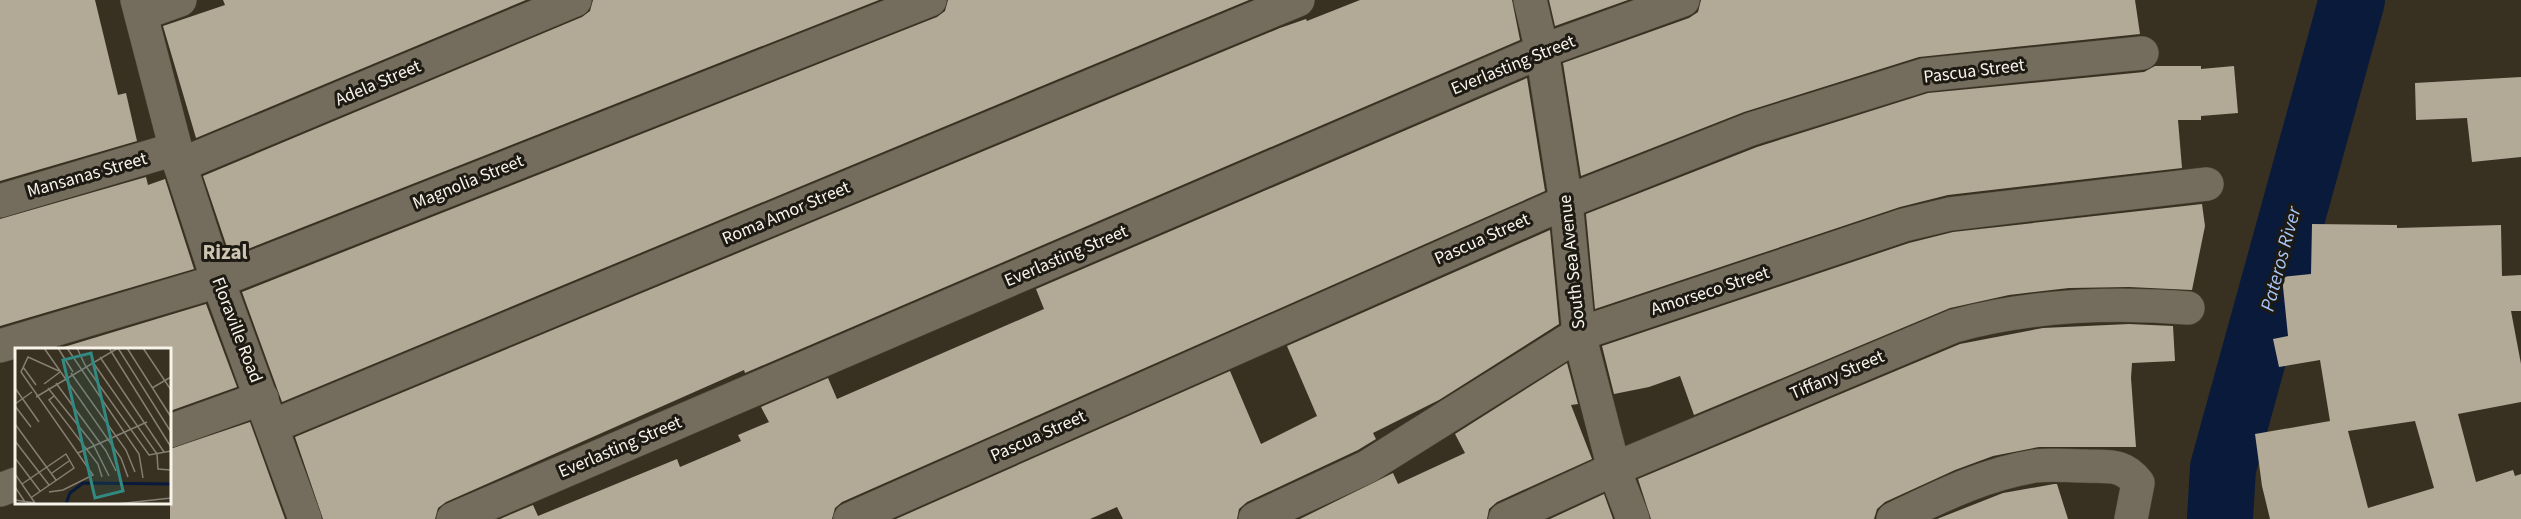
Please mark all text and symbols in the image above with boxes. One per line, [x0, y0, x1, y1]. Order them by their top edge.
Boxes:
street label: Everlasting Street [1447, 29, 1579, 101]
street label: Pascua Street [1922, 52, 2026, 90]
street label: Adela Street [331, 54, 425, 112]
street label: Mansanas Street [24, 146, 150, 204]
street label: Magnolia Street [409, 148, 527, 216]
street label: Roma Amor Street [718, 175, 854, 251]
street label: South Sea Avenue [1553, 193, 1591, 330]
water label: Pateros River [2254, 202, 2309, 314]
street label: Pascua Street [1430, 207, 1534, 271]
street label: Everlasting Street [1000, 219, 1132, 293]
district label: Rizal [202, 237, 248, 267]
street label: Amorseco Street [1647, 260, 1773, 322]
street label: Floraville Road [205, 274, 269, 386]
street label: Tiffany Street [1786, 344, 1888, 406]
inset map [15, 348, 171, 504]
street label: Pascua Street [986, 404, 1090, 468]
street label: Everlasting Street [554, 410, 686, 484]

